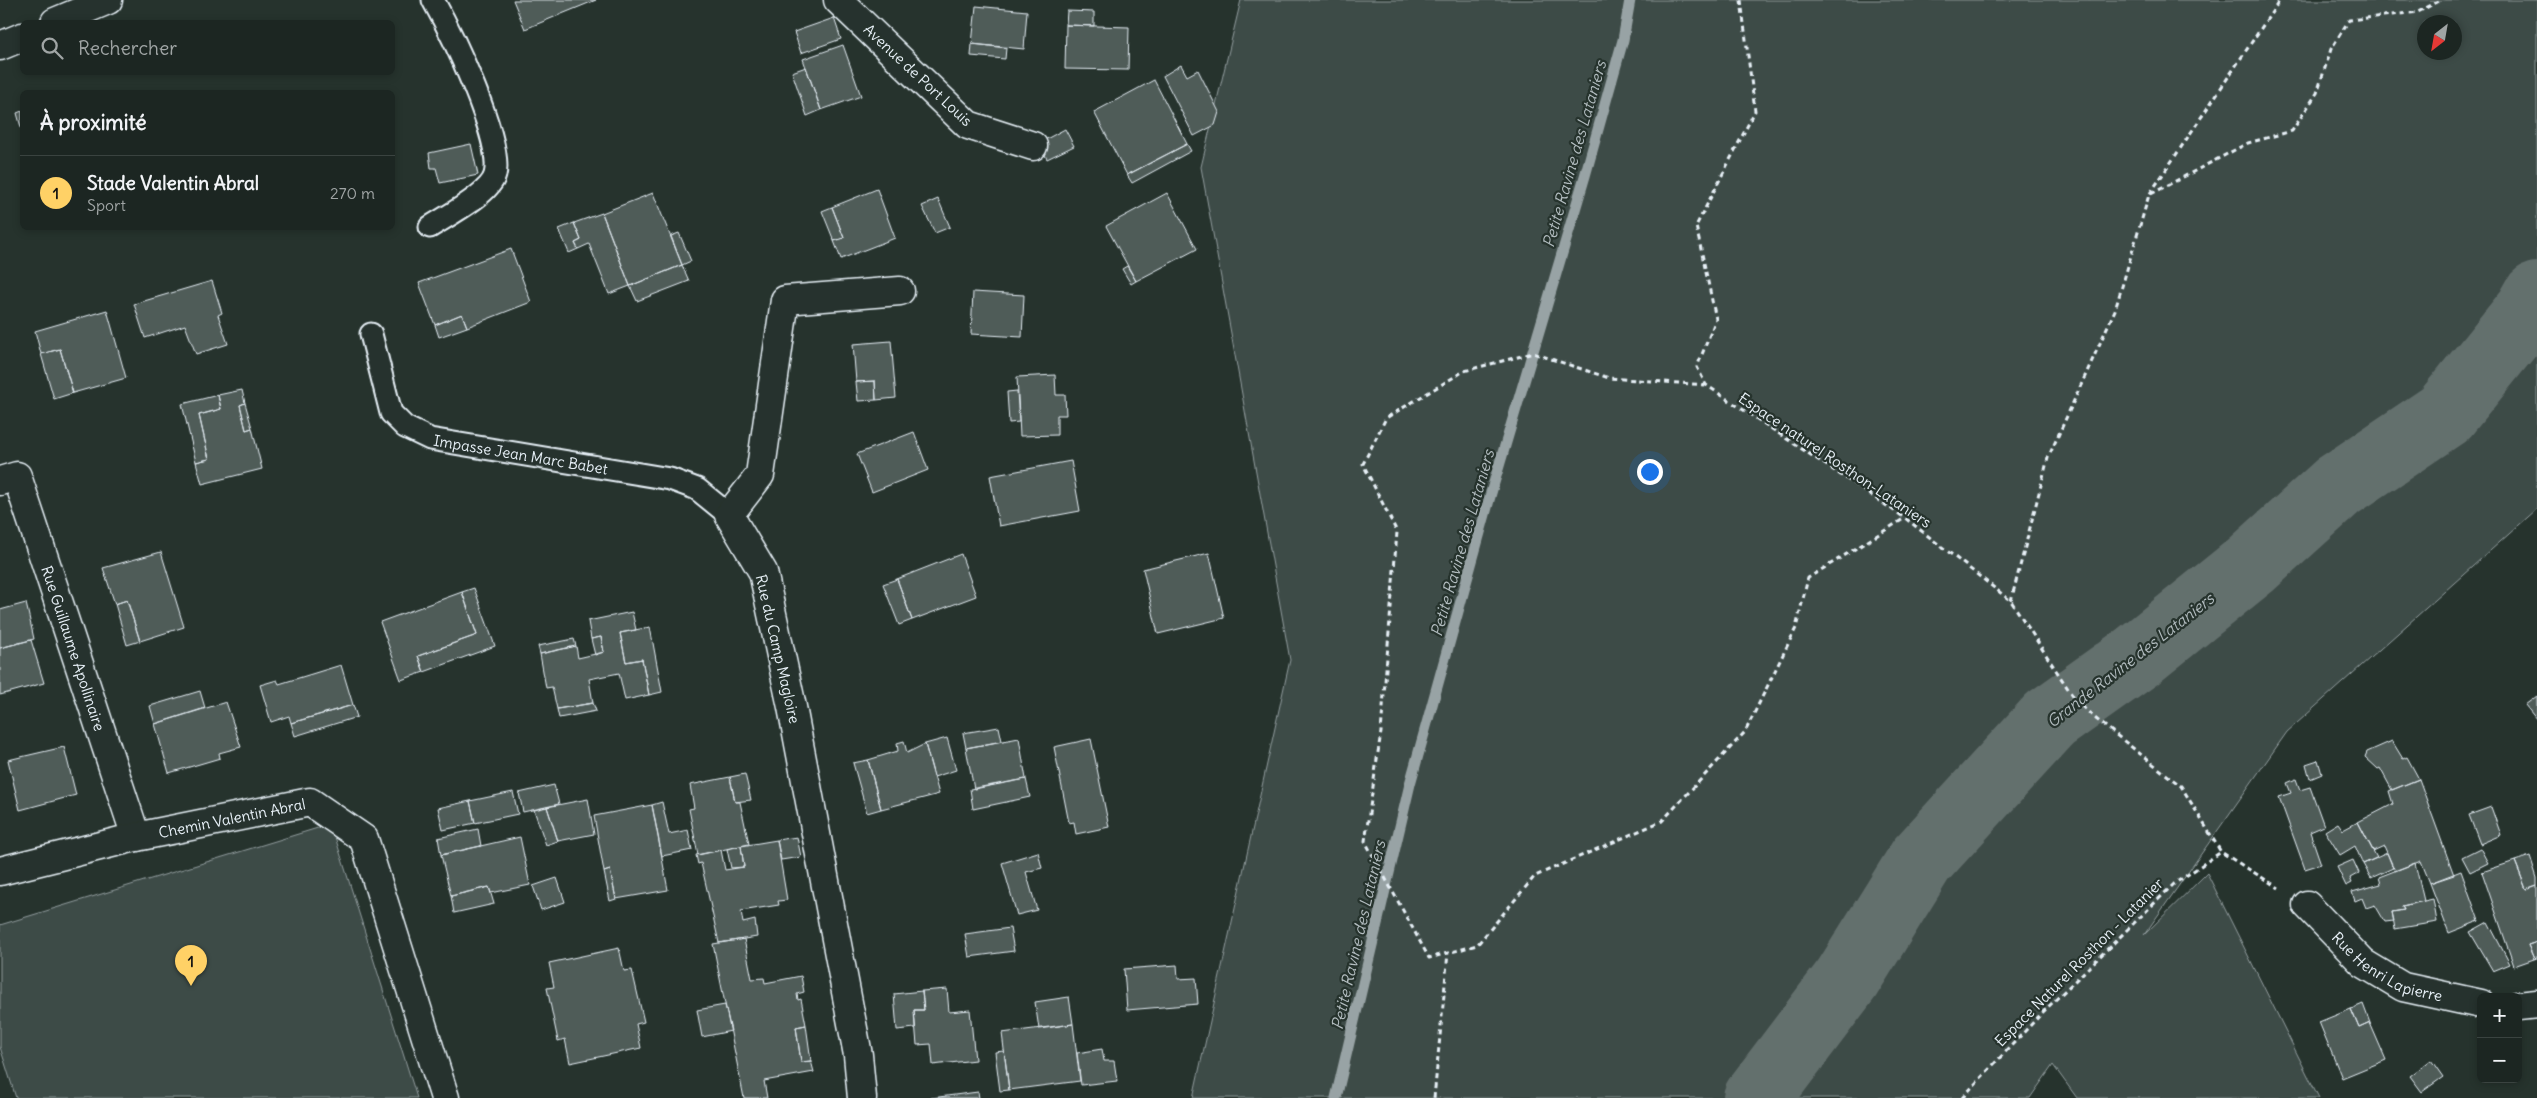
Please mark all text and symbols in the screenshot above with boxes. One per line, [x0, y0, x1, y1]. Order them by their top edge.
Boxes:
north arrow [2417, 15, 2462, 60]
search box [20, 20, 395, 75]
street label: Avenue de Port Louis [860, 20, 976, 130]
icon: search [38, 34, 66, 62]
text: Rechercher [78, 36, 177, 60]
water label: Petite Ravine des Lataniers [1538, 58, 1610, 250]
text: À proximité [40, 109, 147, 136]
text: Stade Valentin Abral [87, 171, 259, 195]
text: 1 [53, 183, 59, 203]
text: 270 m [330, 183, 375, 203]
text: Sport [87, 195, 126, 215]
street label: Espace naturel Rosthon-Lataniers [1735, 388, 1935, 532]
street label: Impasse Jean Marc Babet [432, 430, 609, 478]
water label: Petite Ravine des Lataniers [1426, 447, 1498, 639]
your location [1637, 459, 1663, 485]
street label: Rue Guillaume Apollinaire [38, 563, 110, 733]
street label: Rue du Camp Magloire [752, 573, 804, 725]
water label: Grande Ravine des Lataniers [2042, 588, 2218, 732]
street label: Chemin Valentin Abral [157, 794, 307, 842]
water label: Petite Ravine des Lataniers [1327, 838, 1390, 1031]
street label: Espace Naturel Rosthon - Latanier [1991, 874, 2167, 1050]
street label: Rue Henri Lapierre [2328, 928, 2444, 1005]
pin: 1 [175, 945, 207, 986]
map controls [2477, 993, 2522, 1083]
button: + [2477, 993, 2522, 1038]
button: − [2477, 1038, 2522, 1083]

